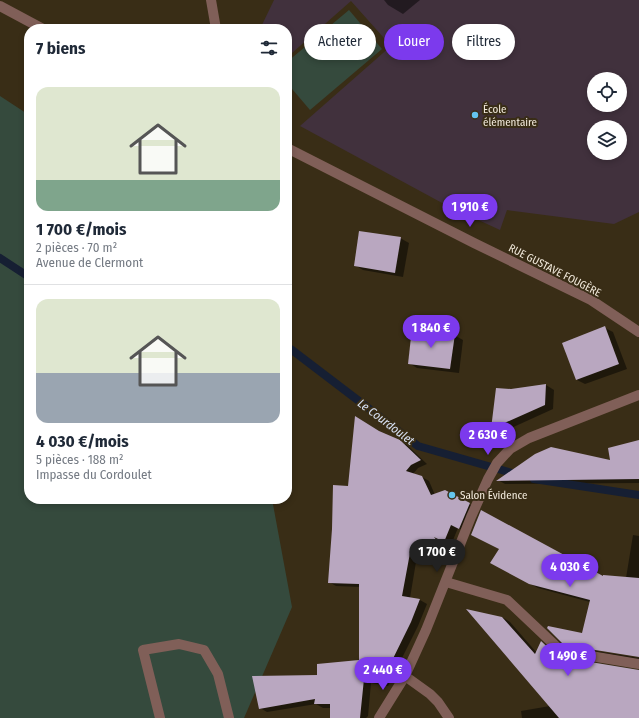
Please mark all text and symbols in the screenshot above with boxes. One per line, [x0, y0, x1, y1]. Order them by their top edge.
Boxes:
chip: Acheter [304, 24, 376, 60]
chip: Louer [384, 24, 444, 60]
chip: Filtres [452, 24, 515, 60]
icon: filters [258, 37, 280, 59]
text: 7 biens [36, 38, 85, 59]
map controls [587, 72, 627, 160]
button: locate [587, 72, 627, 112]
place label: École élémentaire [483, 102, 537, 129]
marker: École élémentaire [470, 110, 480, 120]
icon: home [122, 113, 194, 185]
button: layers [587, 120, 627, 160]
pin: 1 910 € [433, 194, 507, 228]
text: 1 910 € [452, 199, 489, 214]
text: 1 700 €/mois [36, 219, 126, 240]
text: 2 pièces · 70 m² [36, 240, 117, 255]
street label: RUE GUSTAVE FOUGÈRE [506, 241, 604, 299]
text: Avenue de Clermont [36, 255, 143, 270]
pin: 1 840 € [394, 315, 468, 349]
text: 1 840 € [412, 320, 450, 335]
icon: home [122, 325, 194, 397]
water label: Le Courdoulet [355, 396, 417, 448]
pin: 2 630 € [451, 422, 525, 456]
text: 2 630 € [469, 427, 507, 442]
text: 4 030 €/mois [36, 431, 129, 452]
text: 5 pièces · 188 m² [36, 452, 124, 467]
text: Impasse du Cordoulet [36, 467, 152, 482]
place label: Salon Évidence [460, 488, 527, 502]
marker: Salon Évidence [447, 490, 457, 500]
pin: 1 700 € [400, 539, 474, 573]
text: 1 700 € [418, 544, 456, 559]
pin: 4 030 € [533, 554, 607, 588]
text: 4 030 € [550, 559, 590, 574]
pin: 1 490 € [531, 643, 605, 677]
text: 1 490 € [549, 648, 587, 663]
pin: 2 440 € [346, 657, 420, 691]
text: 2 440 € [364, 662, 402, 677]

